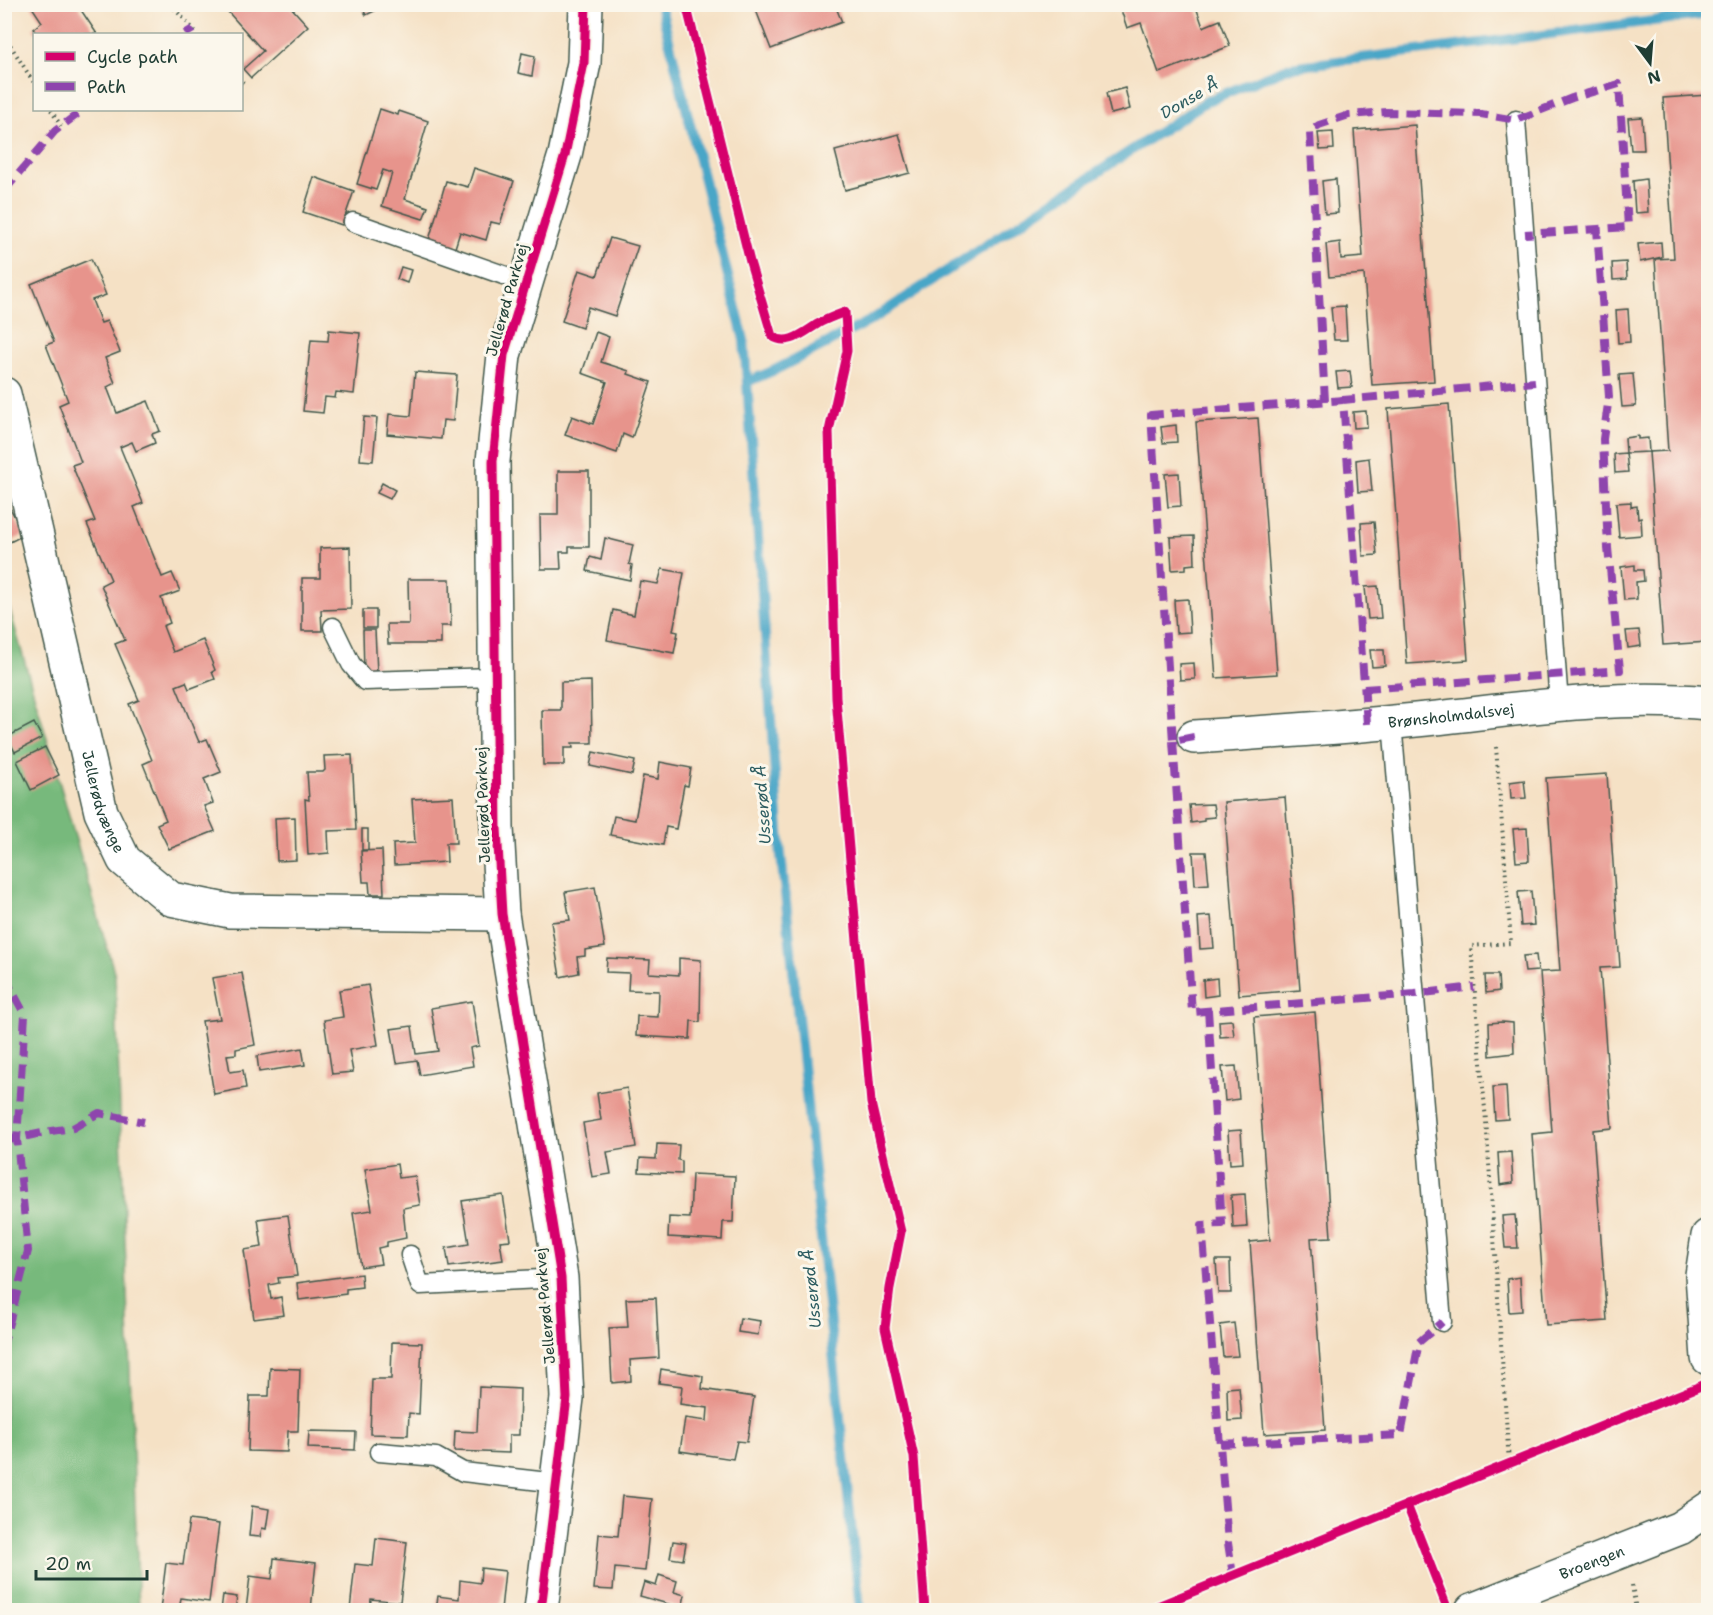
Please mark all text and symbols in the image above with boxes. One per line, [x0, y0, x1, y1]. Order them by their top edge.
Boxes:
legend [33, 33, 243, 111]
north arrow [1620, 33, 1680, 93]
text: Cycle path [87, 45, 178, 69]
text: N [1645, 65, 1663, 89]
water label: Donse Å [1156, 72, 1223, 124]
text: Path [87, 75, 126, 99]
street label: Jellerød Parkvej [481, 241, 533, 359]
street label: Brønsholmdalsvej [1387, 699, 1515, 733]
street label: Jellerød Parkvej [471, 746, 495, 864]
street label: Jellerødvænge [77, 749, 129, 856]
water label: Usserød Å [748, 764, 776, 845]
street label: Jellerød Parkvej [530, 1247, 560, 1365]
water label: Usserød Å [796, 1248, 826, 1330]
street label: Broengen [1557, 1541, 1627, 1585]
scale bar [36, 1543, 147, 1581]
text: 20 m [45, 1552, 91, 1576]

